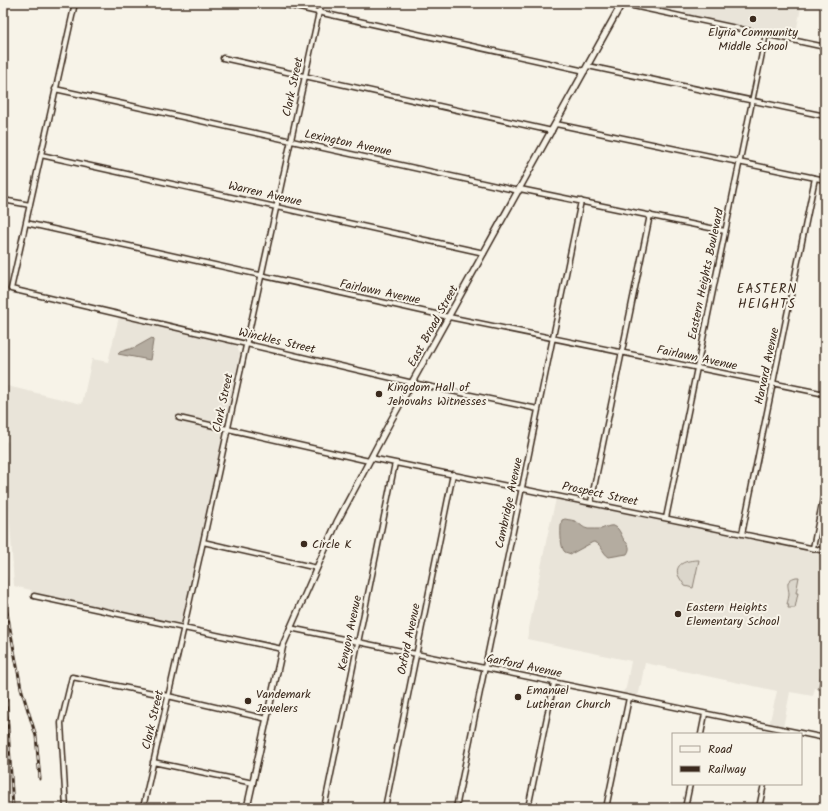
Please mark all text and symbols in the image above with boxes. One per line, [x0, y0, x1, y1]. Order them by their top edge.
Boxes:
marker: Elyria Community Middle School [748, 14, 758, 24]
place label: Elyria Community Middle School [708, 23, 798, 56]
street label: Clark Street [277, 55, 309, 119]
street label: Lexington Avenue [303, 124, 394, 162]
street label: Warren Avenue [226, 176, 304, 212]
street label: Eastern Heights Boulevard [683, 206, 729, 341]
street label: Fairlawn Avenue [338, 274, 423, 310]
district label: EASTERN HEIGHTS [737, 279, 797, 315]
street label: East Broad Street [403, 281, 464, 370]
street label: Winckles Street [237, 323, 318, 359]
street label: Harvard Avenue [750, 325, 785, 406]
street label: Fairlawn Avenue [655, 340, 740, 376]
street label: Clark Street [207, 371, 239, 435]
place label: Kingdom Hall of Jehovahs Witnesses [387, 378, 486, 411]
marker: Kingdom Hall of Jehovahs Witnesses [374, 389, 384, 399]
street label: Cambridge Avenue [490, 455, 528, 550]
street label: Prospect Street [560, 477, 640, 511]
place label: Circle K [312, 535, 353, 554]
marker: Circle K [299, 539, 309, 549]
street label: Kenyon Avenue [333, 593, 367, 672]
place label: Eastern Heights Elementary School [686, 598, 779, 631]
street label: Oxford Avenue [392, 601, 426, 676]
marker: Eastern Heights Elementary School [673, 609, 683, 619]
street label: Garford Avenue [484, 649, 564, 683]
place label: Emanuel Lutheran Church [526, 681, 611, 714]
place label: Vandemark Jewelers [256, 685, 311, 718]
street label: Clark Street [137, 688, 169, 752]
marker: Emanuel Lutheran Church [513, 692, 523, 702]
marker: Vandemark Jewelers [243, 696, 253, 706]
legend [672, 733, 802, 785]
text: Road [708, 740, 733, 759]
text: Railway [708, 760, 746, 779]

